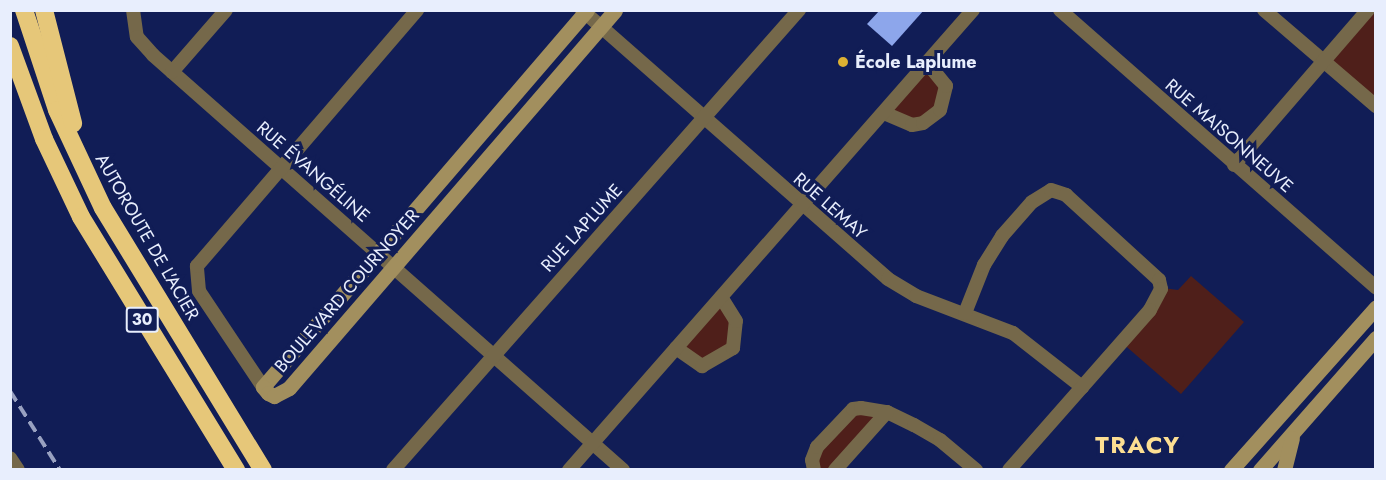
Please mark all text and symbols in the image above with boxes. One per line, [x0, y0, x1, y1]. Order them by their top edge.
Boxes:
place label: École Laplume [855, 51, 977, 73]
marker: École Laplume [836, 55, 850, 69]
street label: RUE MAISONNEUVE [1161, 75, 1297, 197]
street label: RUE ÉVANGÉLINE [252, 117, 374, 227]
street label: AUTOROUTE DE L'ACIER [91, 150, 203, 324]
street label: RUE LEMAY [789, 168, 871, 244]
street label: RUE LAPLUME [537, 180, 627, 276]
street label: BOULEVARD COURNOYER [270, 205, 424, 377]
road number: 30 [126, 307, 158, 333]
district label: TRACY [1095, 431, 1181, 459]

